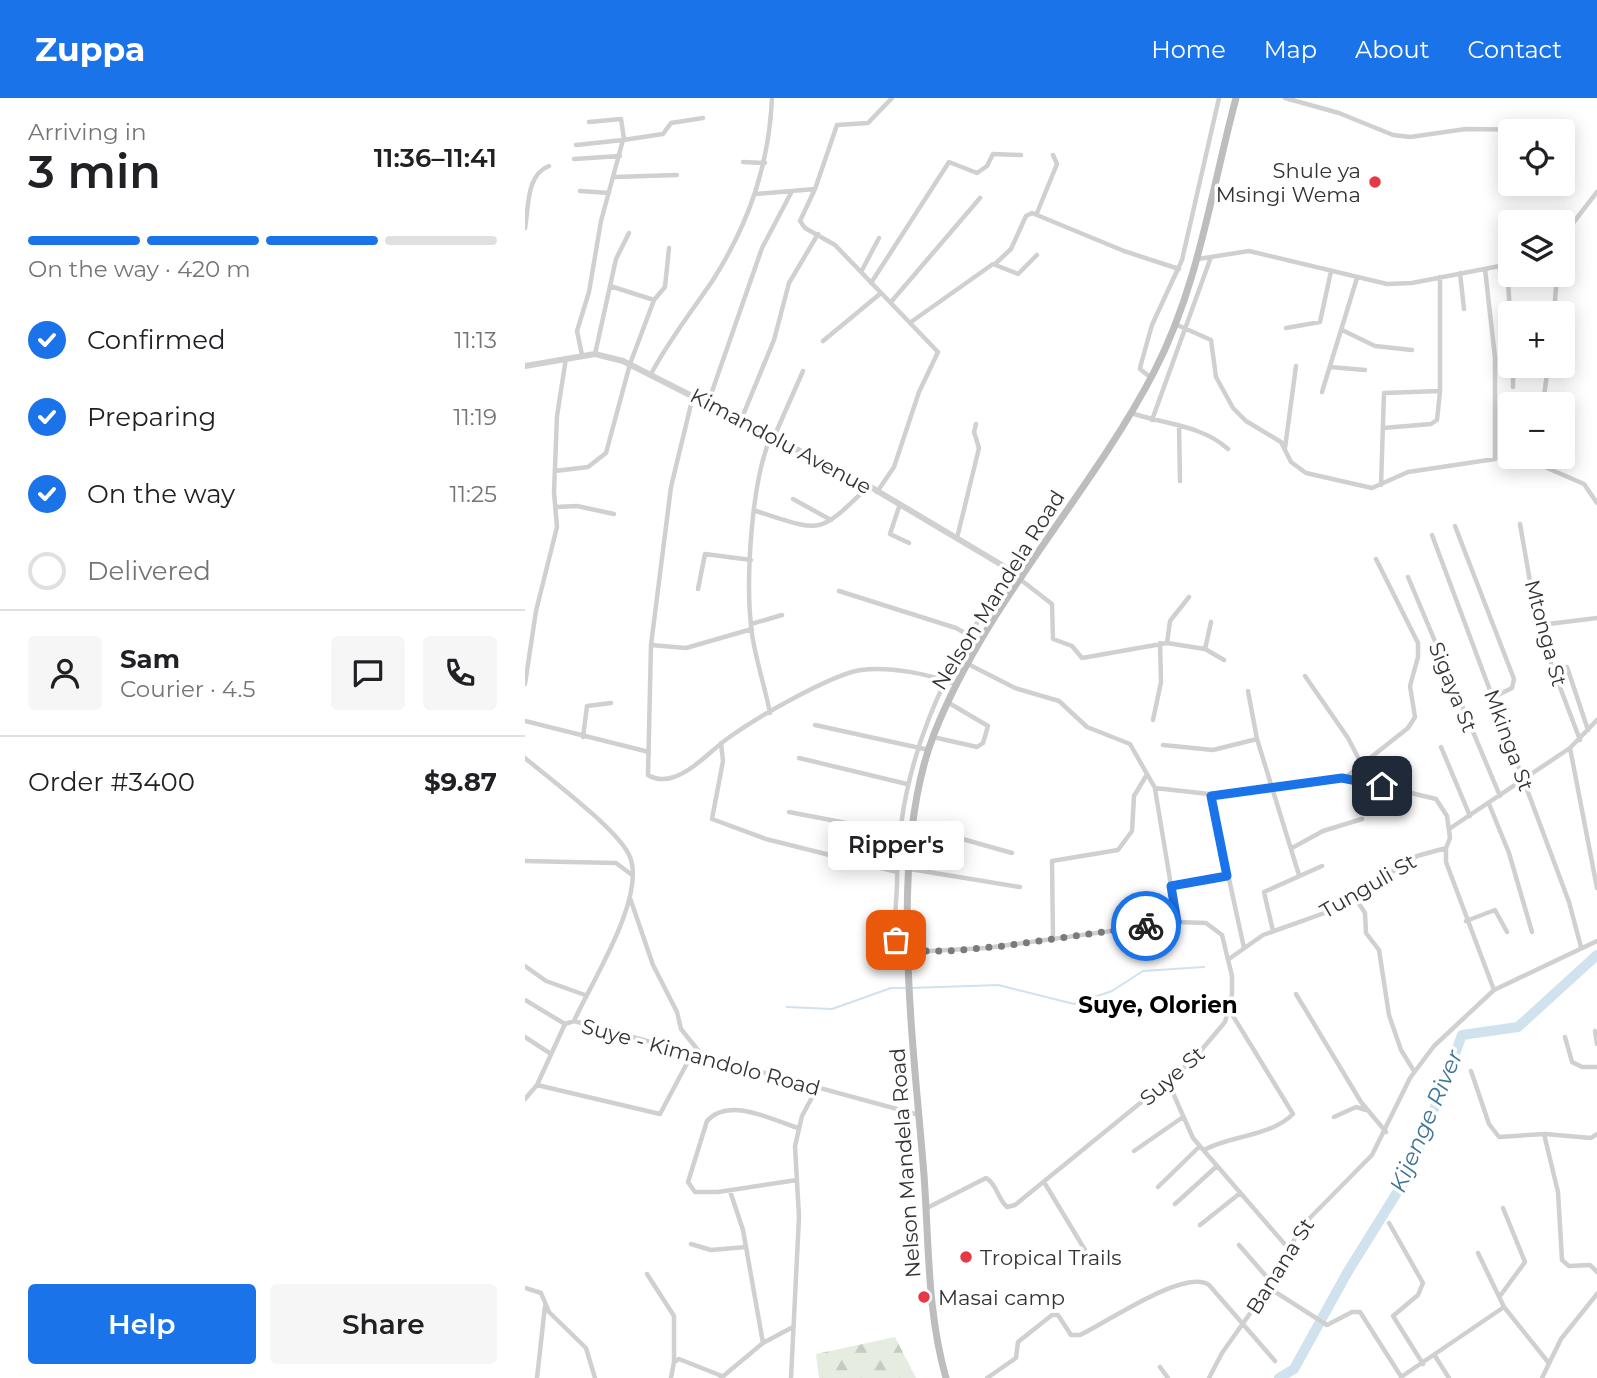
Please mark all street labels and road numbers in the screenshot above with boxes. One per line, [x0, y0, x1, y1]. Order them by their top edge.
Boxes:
street label: Kimandolu Avenue [686, 383, 876, 499]
street label: Nelson Mandela Road [926, 486, 1070, 694]
street label: Mtonga St [1520, 577, 1572, 689]
street label: Sigaya St [1424, 638, 1482, 736]
street label: Mkinga St [1479, 686, 1539, 794]
street label: Tunguli St [1315, 848, 1421, 924]
street label: Suye - Kimandolo Road [579, 1013, 823, 1101]
street label: Suye St [1135, 1041, 1209, 1111]
street label: Nelson Mandela Road [884, 1047, 926, 1279]
street label: Banana St [1241, 1213, 1319, 1319]

